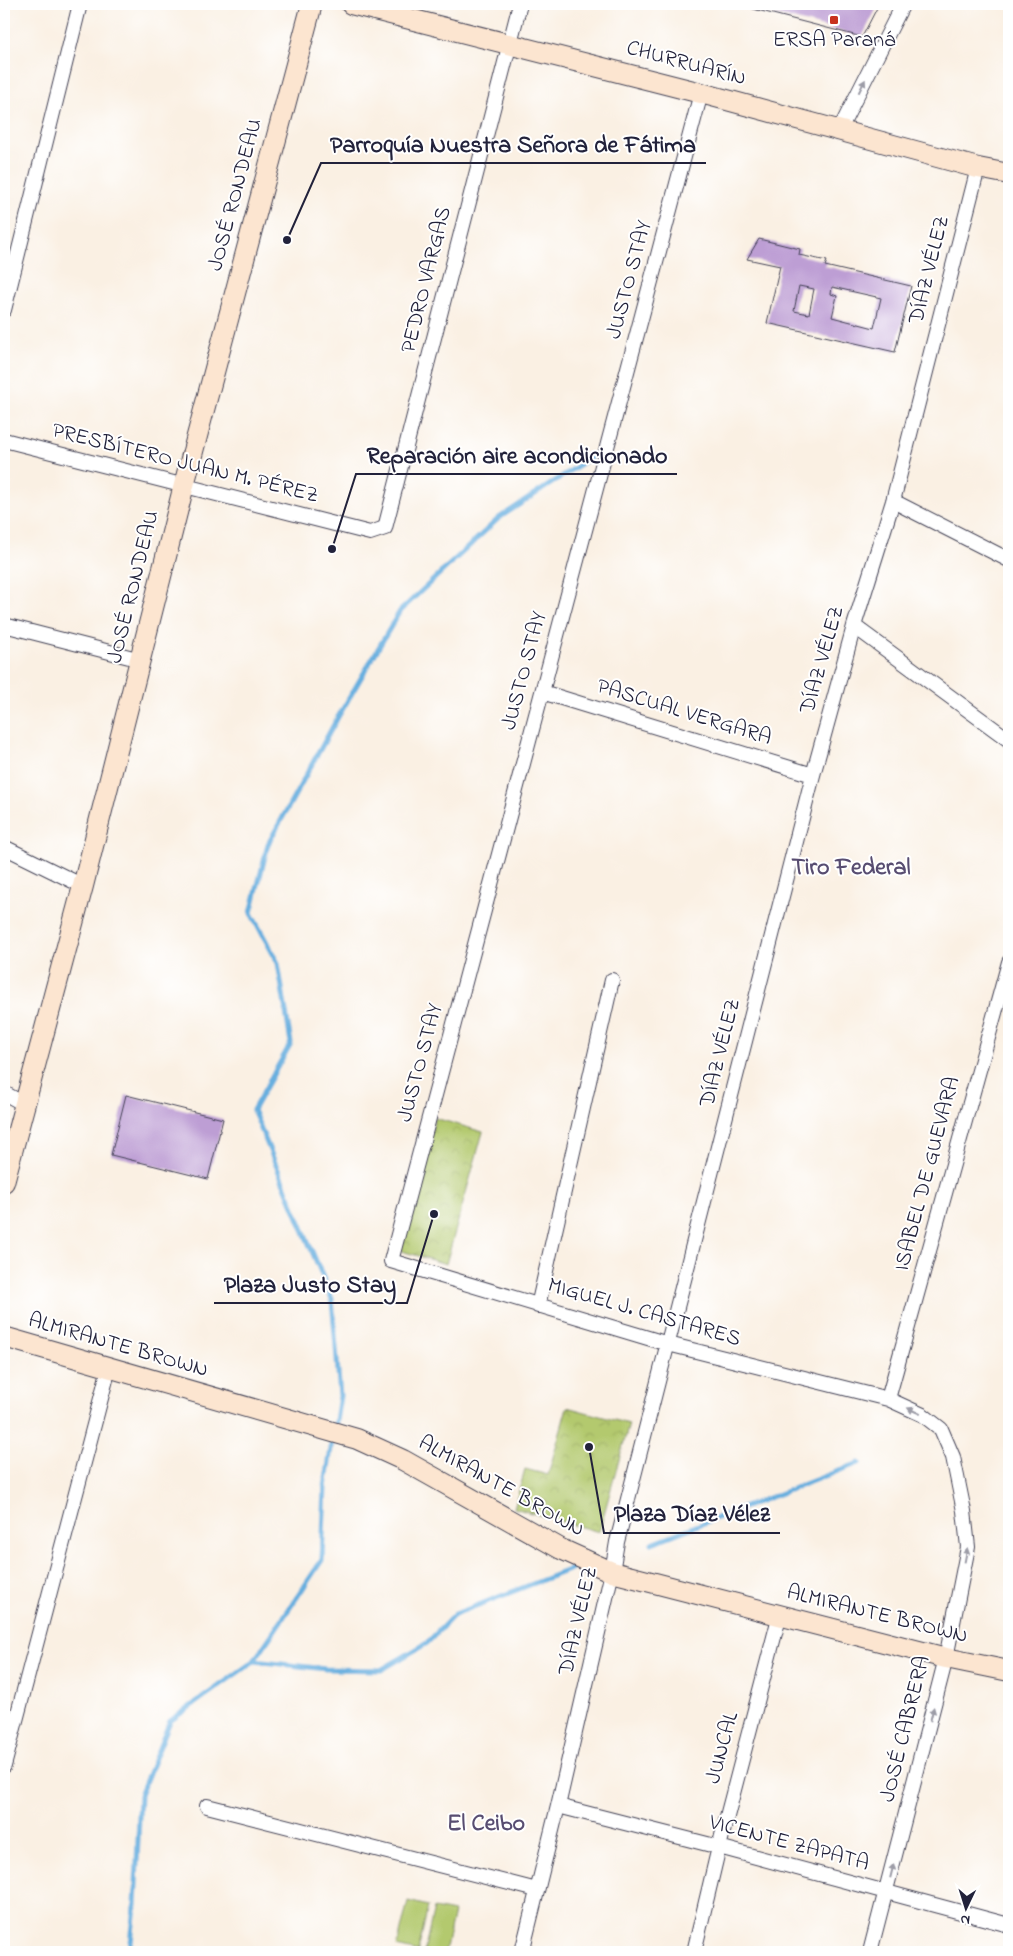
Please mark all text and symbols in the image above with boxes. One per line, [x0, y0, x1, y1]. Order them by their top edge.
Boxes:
marker: ERSA Paraná [828, 14, 840, 26]
place label: ERSA Paraná [773, 25, 895, 57]
street label: CHURRUARÍN [623, 33, 749, 95]
one-way arrow [858, 79, 866, 93]
street label: JOSÉ RONDEAU [200, 115, 272, 275]
callout: Parroquía Nuestra Señora de Fátima [321, 124, 706, 163]
text: Parroquía Nuestra Señora de Fátima [330, 129, 696, 164]
street label: PEDRO VARGAS [393, 204, 461, 356]
street label: DÍAZ VÉLEZ [901, 213, 959, 328]
street label: JUSTO STAY [599, 217, 661, 343]
street label: PRESBÍTERO JUAN M. PÉREZ [48, 415, 322, 513]
callout: Reparación aire acondicionado [356, 435, 677, 474]
text: Reparación aire acondicionado [366, 440, 668, 475]
street label: JOSÉ RONDEAU [100, 507, 169, 667]
street label: DÍAZ VÉLEZ [792, 602, 854, 718]
street label: JUSTO STAY [494, 608, 556, 734]
street label: PASCUAL VERGARA [593, 671, 775, 755]
district label: Tiro Federal [792, 851, 910, 886]
street label: DÍAZ VÉLEZ [692, 996, 750, 1111]
street label: JUSTO STAY [390, 1000, 452, 1126]
street label: ISABEL DE GUEVARA [887, 1073, 969, 1275]
callout: Plaza Justo Stay [214, 1264, 407, 1303]
text: Plaza Justo Stay [224, 1269, 396, 1305]
street label: MIGUEL J. CASTARES [544, 1270, 744, 1356]
street label: ALMIRANTE BROWN [24, 1305, 212, 1387]
one-way arrow [907, 1407, 921, 1415]
street label: ALMIRANTE BROWN [412, 1428, 590, 1546]
callout: Plaza Díaz Vélez [604, 1494, 780, 1533]
text: Plaza Díaz Vélez [614, 1498, 771, 1533]
one-way arrow [963, 1547, 971, 1563]
street label: DÍAZ VÉLEZ [551, 1564, 607, 1679]
street label: ALMIRANTE BROWN [783, 1577, 971, 1653]
street label: JOSÉ CABRERA [872, 1652, 940, 1806]
one-way arrow [928, 1706, 936, 1721]
street label: JUNCAL [698, 1708, 748, 1788]
district label: El Ceibo [447, 1807, 525, 1842]
street label: VICENTE ZAPATA [704, 1807, 873, 1881]
one-way arrow [888, 1864, 896, 1879]
north arrow [940, 1884, 990, 1934]
text: N [960, 1909, 971, 1930]

